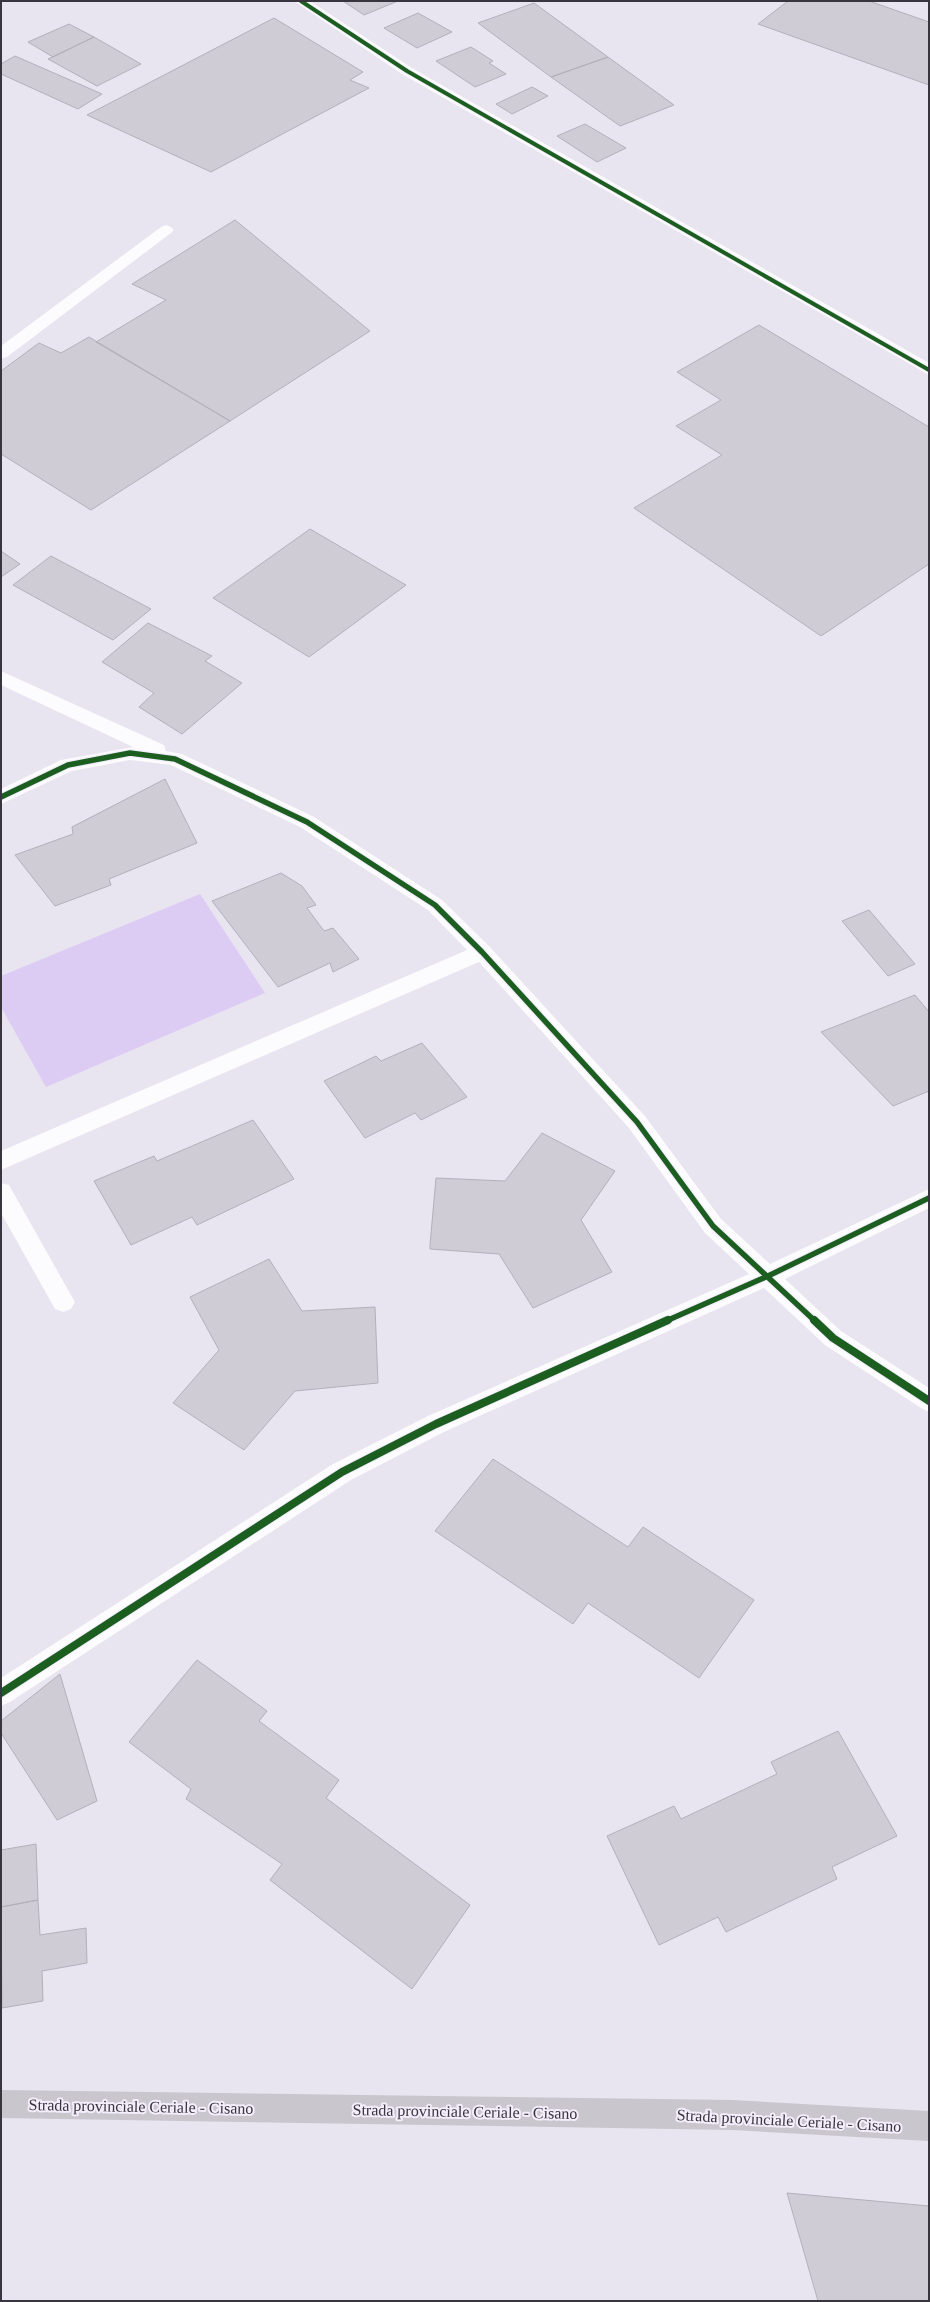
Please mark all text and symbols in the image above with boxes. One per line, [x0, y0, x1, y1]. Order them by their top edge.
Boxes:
street label: Strada provinciale Ceriale - Cisano [28, 2096, 254, 2118]
street label: Strada provinciale Ceriale - Cisano [352, 2101, 578, 2123]
street label: Strada provinciale Ceriale - Cisano [676, 2106, 902, 2136]

